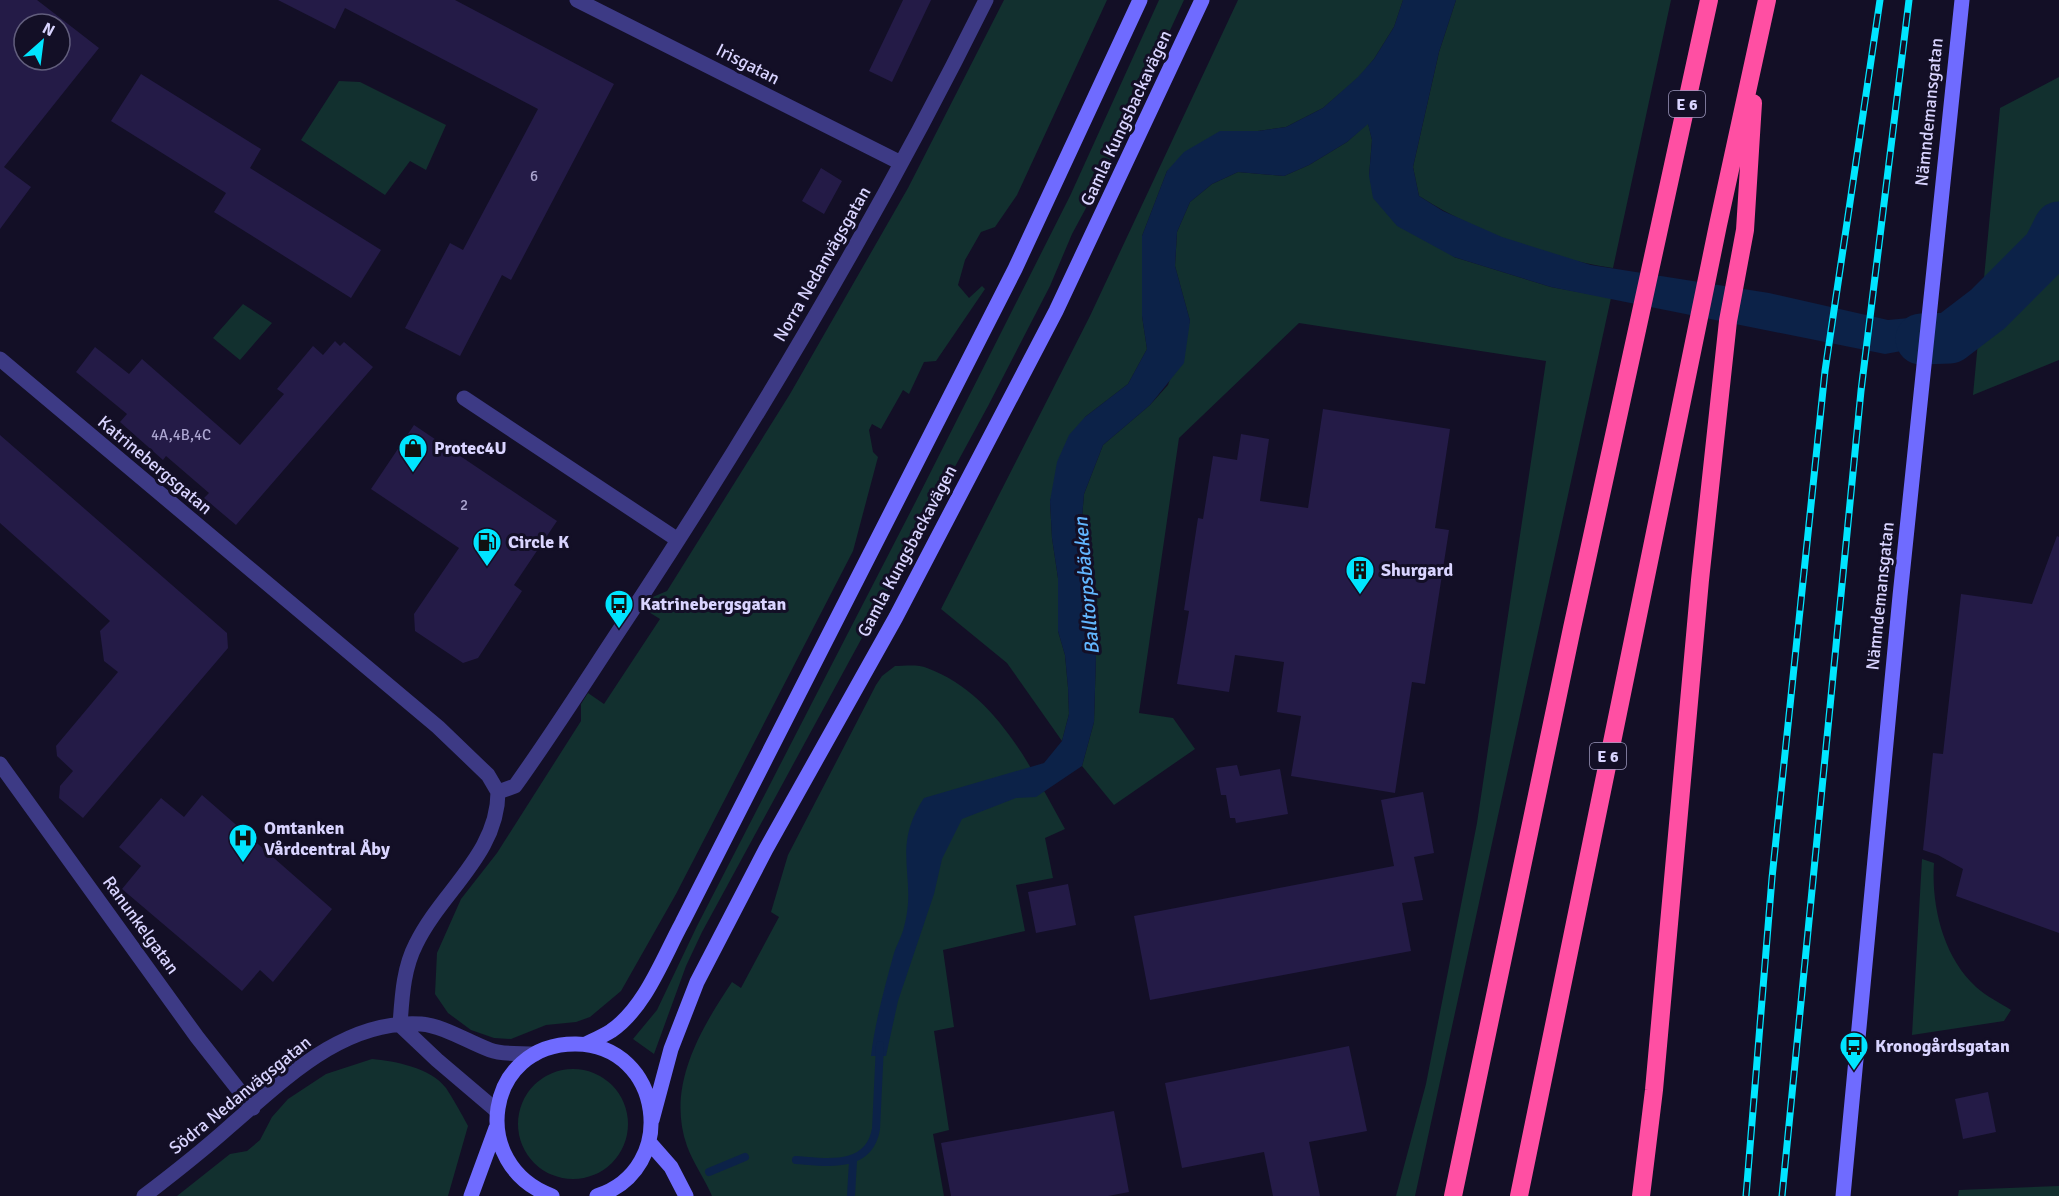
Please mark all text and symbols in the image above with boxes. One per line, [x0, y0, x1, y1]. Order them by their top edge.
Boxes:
north arrow [12, 12, 72, 72]
text: N [39, 18, 58, 41]
street label: Gamla Kungsbackavägen [1076, 27, 1176, 209]
street label: Nämndemansgatan [1910, 37, 1948, 187]
street label: Irisgatan [712, 39, 784, 89]
road number: E 6 [1669, 91, 1705, 117]
house number: 6 [530, 167, 538, 185]
street label: Norra Nedanvägsgatan [769, 182, 875, 346]
street label: Katrinebergsgatan [93, 411, 217, 519]
house number: 4A,4B,4C [151, 426, 211, 444]
shop icon: Protec4U [397, 432, 429, 474]
place label: Protec4U [434, 437, 507, 459]
street label: Gamla Kungsbackavägen [852, 461, 962, 641]
house number: 2 [460, 496, 468, 514]
water label: Balltorpsbäcken [1068, 515, 1105, 656]
street label: Nämndemansgatan [1861, 521, 1899, 671]
fuel station icon: Circle K [471, 526, 503, 568]
place label: Circle K [508, 531, 570, 553]
building icon: Shurgard [1344, 554, 1376, 596]
place label: Shurgard [1381, 559, 1453, 581]
bus stop icon: Katrinebergsgatan [603, 588, 635, 630]
place label: Katrinebergsgatan [640, 593, 787, 615]
road number: E 6 [1590, 743, 1626, 769]
place label: Omtanken Vårdcentral Åby [264, 817, 390, 860]
hospital icon: Omtanken Vårdcentral Åby [227, 822, 259, 864]
street label: Ranunkelgatan [98, 872, 184, 978]
bus stop icon: Kronogårdsgatan [1838, 1030, 1870, 1072]
street label: Södra Nedanvägsgatan [165, 1031, 315, 1159]
place label: Kronogårdsgatan [1875, 1035, 2010, 1057]

